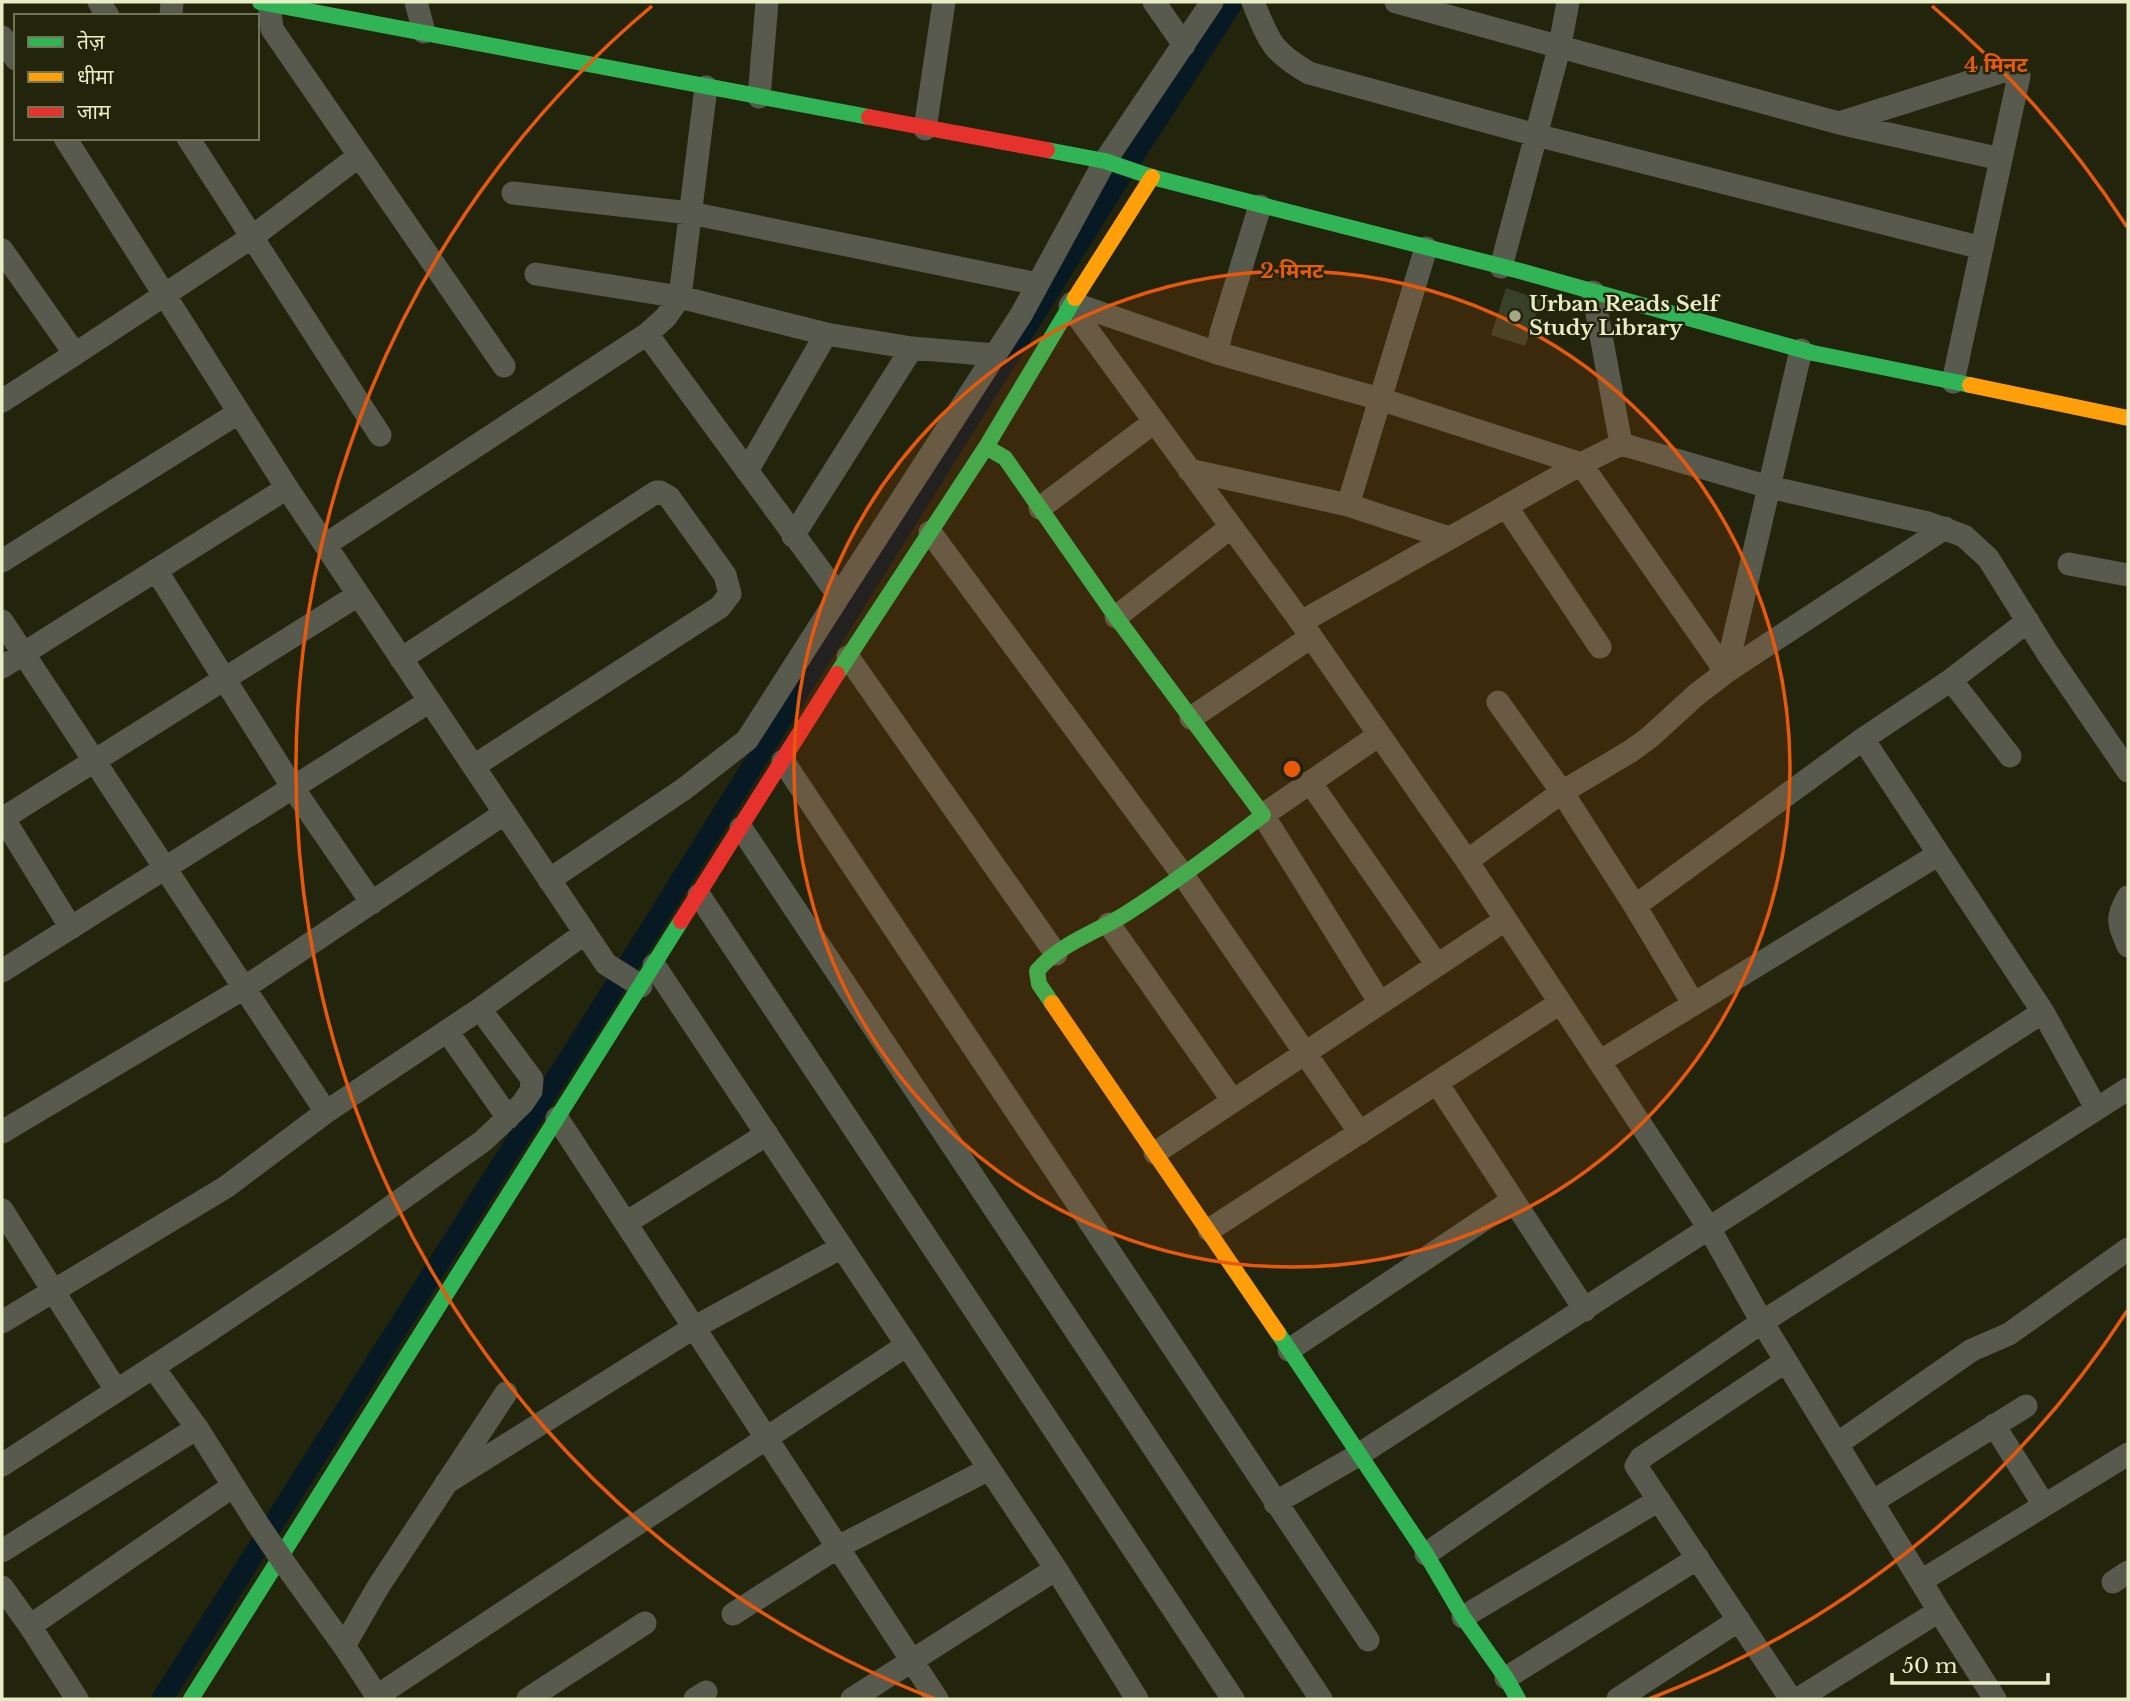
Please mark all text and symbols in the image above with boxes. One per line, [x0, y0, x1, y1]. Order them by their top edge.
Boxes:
legend [14, 14, 259, 140]
text: तेज़ [77, 29, 105, 55]
text: 4 मिनट [1964, 52, 2029, 78]
text: धीमा [77, 64, 114, 90]
text: जाम [77, 99, 111, 125]
text: 2 मिनट [1260, 258, 1324, 284]
place label: Urban Reads Self Study Library [1529, 291, 1721, 341]
marker: Urban Reads Self Study Library [1507, 308, 1523, 324]
centre of rings [1280, 757, 1304, 781]
scale bar [1892, 1642, 2048, 1686]
text: 50 m [1902, 1653, 1958, 1679]

